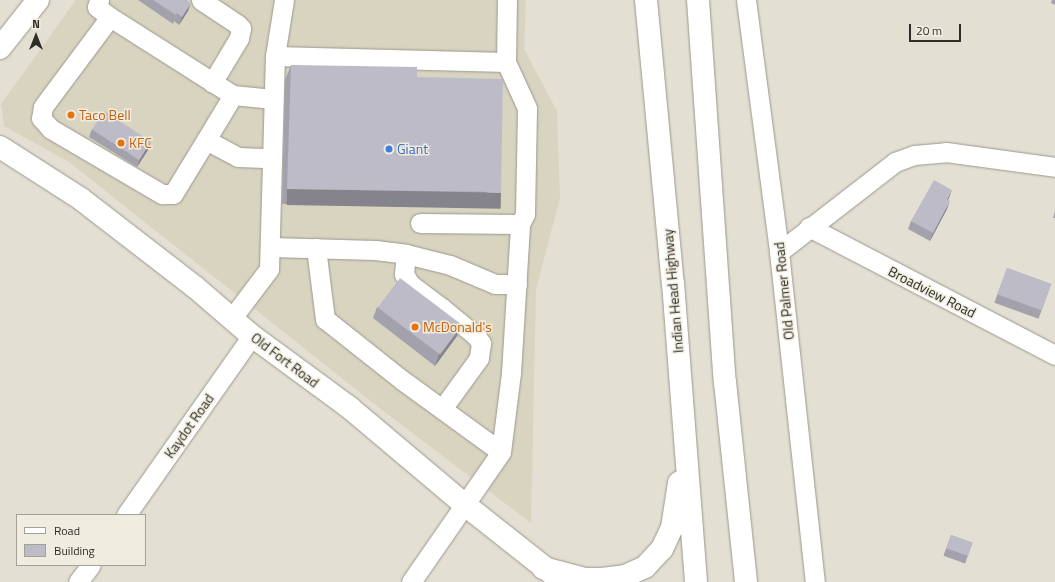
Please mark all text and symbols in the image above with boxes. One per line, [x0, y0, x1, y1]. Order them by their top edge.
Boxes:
north arrow [16, 16, 56, 56]
text: N [32, 16, 40, 32]
scale bar [911, 16, 963, 42]
text: 20 m [916, 21, 942, 40]
place label: Taco Bell [79, 107, 131, 123]
marker: Taco Bell [66, 110, 76, 120]
place label: KFC [129, 135, 152, 151]
marker: KFC [116, 138, 126, 148]
place label: Giant [397, 141, 428, 157]
marker: Giant [384, 144, 394, 154]
street label: Indian Head Highway [659, 228, 687, 354]
street label: Old Palmer Road [771, 241, 797, 341]
street label: Broadview Road [885, 263, 979, 321]
place label: McDonald's [423, 319, 492, 335]
marker: McDonald's [410, 322, 420, 332]
street label: Old Fort Road [248, 329, 322, 391]
street label: Kaydot Road [161, 391, 217, 461]
legend [16, 514, 146, 566]
text: Road [54, 521, 80, 540]
text: Building [54, 541, 95, 560]

